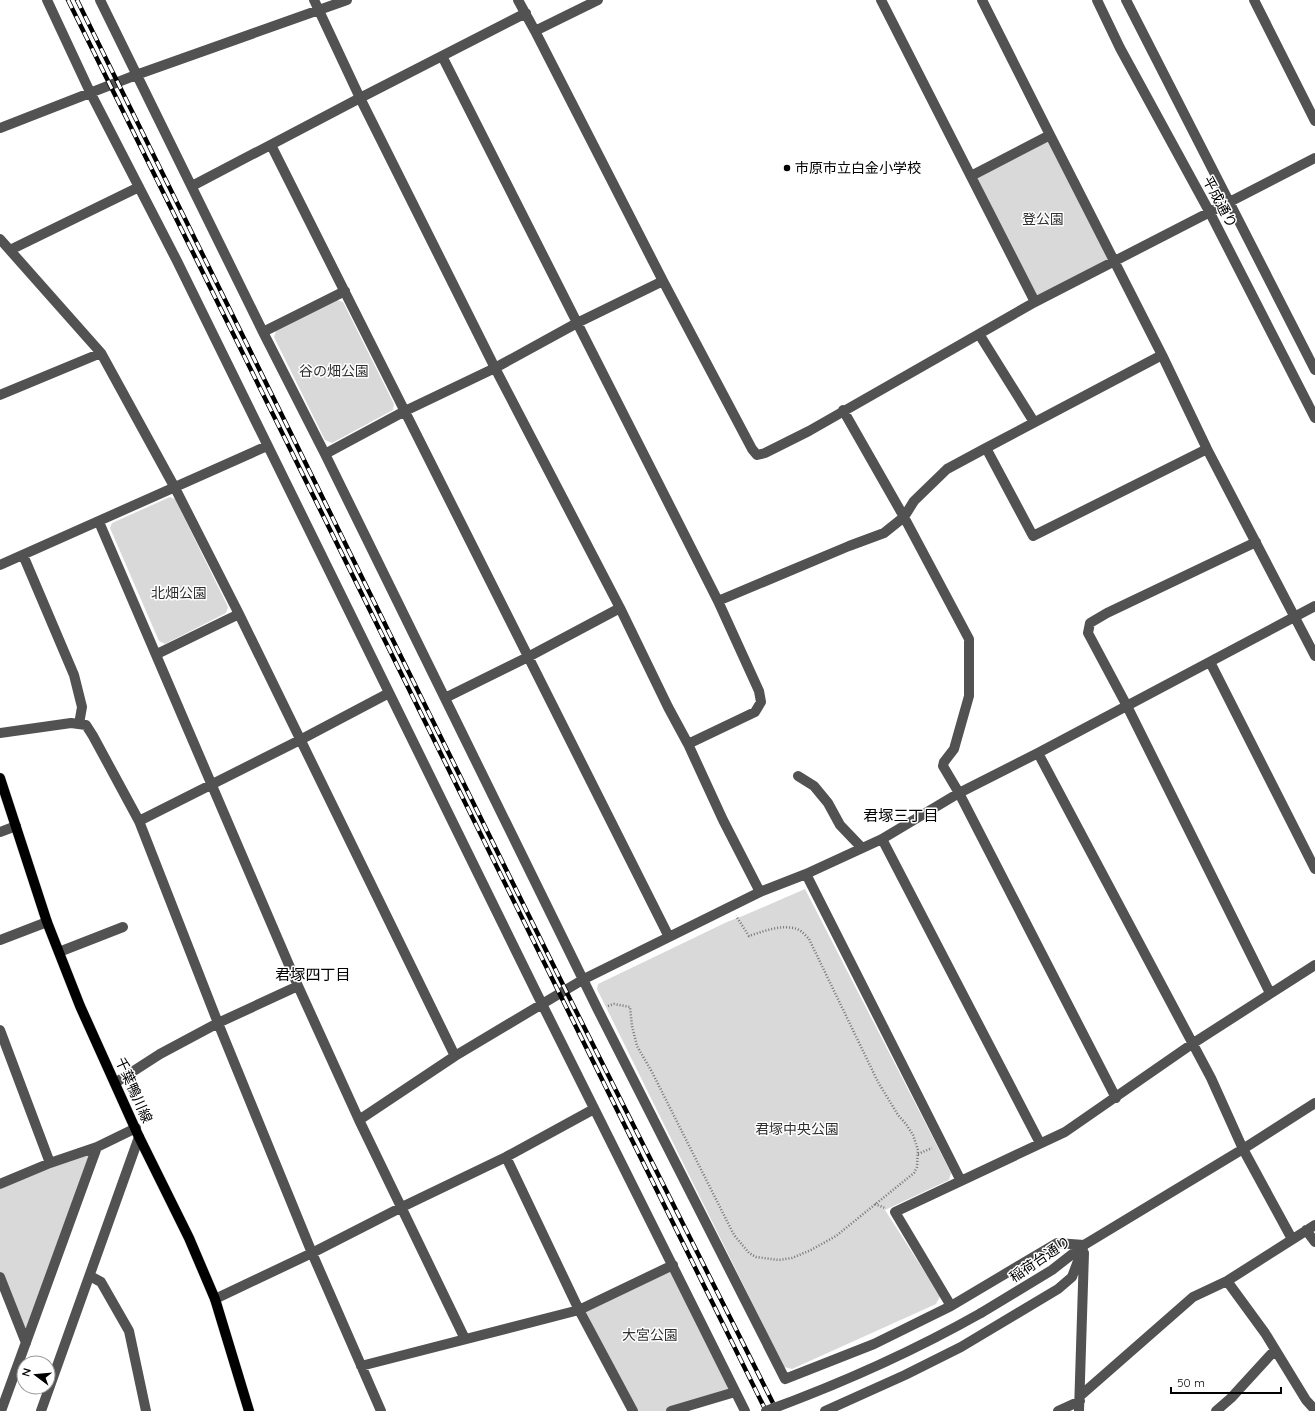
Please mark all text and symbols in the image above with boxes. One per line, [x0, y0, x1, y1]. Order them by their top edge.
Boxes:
place label: 市原市立白金小学校 [795, 159, 921, 177]
marker: 市原市立白金小学校 [782, 163, 792, 173]
street label: 平成通り [1199, 173, 1241, 231]
park label: 登公園 [1022, 210, 1064, 228]
park label: 谷の畑公園 [299, 362, 369, 380]
park label: 北畑公園 [151, 584, 207, 602]
district label: 君塚三丁目 [863, 806, 939, 825]
district label: 君塚四丁目 [275, 965, 351, 984]
street label: 千葉鴨川線 [112, 1054, 156, 1126]
park label: 君塚中央公園 [755, 1120, 839, 1138]
street label: 稲荷台通り [1006, 1232, 1074, 1286]
park label: 大宮公園 [622, 1326, 678, 1344]
north arrow [16, 1355, 56, 1395]
text: N [19, 1366, 34, 1378]
scale bar [1171, 1369, 1281, 1395]
text: 50 m [1177, 1375, 1205, 1390]

